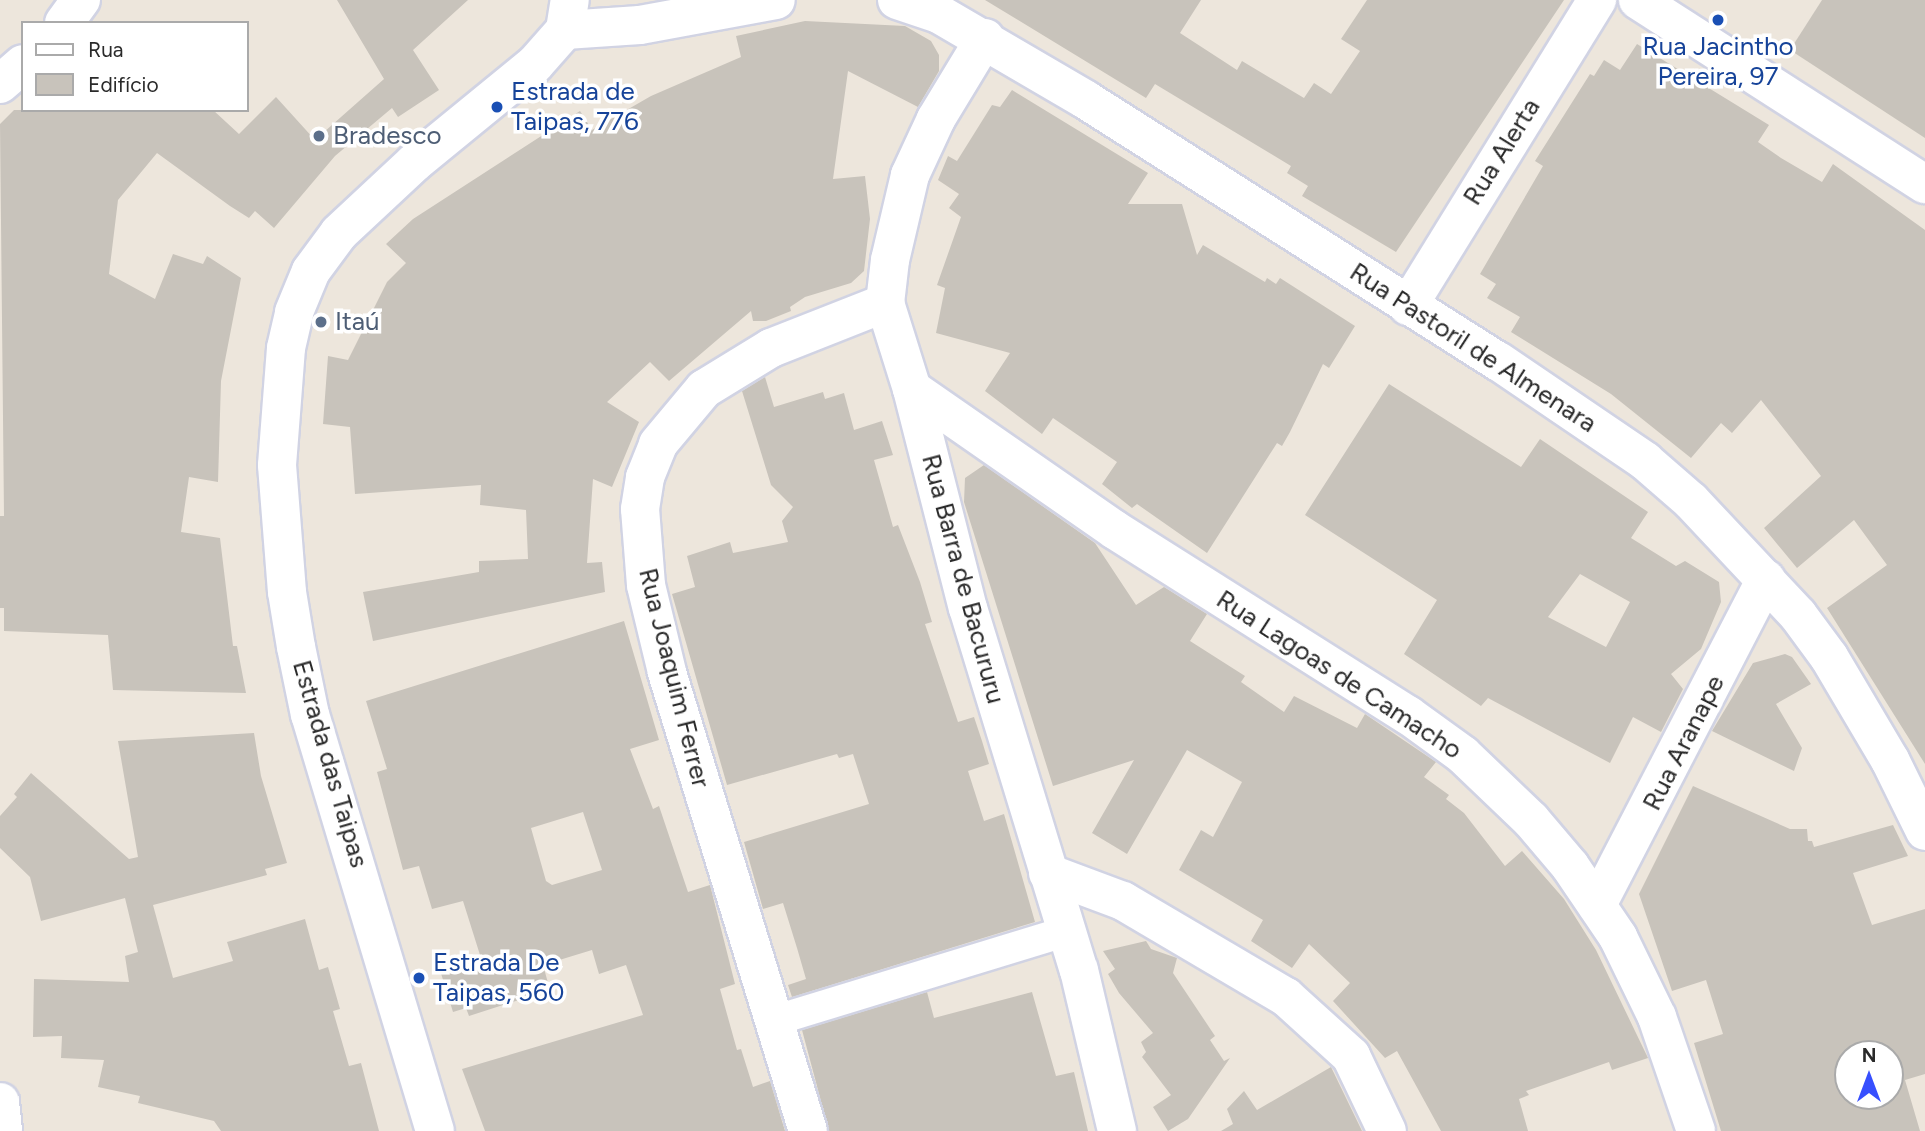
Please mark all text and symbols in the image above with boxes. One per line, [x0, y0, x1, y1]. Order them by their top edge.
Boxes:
marker: Rua Jacintho Pereira, 97 [1710, 12, 1726, 28]
legend [21, 21, 248, 112]
place label: Rua Jacintho Pereira, 97 [1642, 31, 1794, 92]
text: Rua [88, 37, 124, 62]
text: Edifício [88, 72, 159, 97]
place label: Estrada de Taipas, 776 [511, 76, 639, 138]
street label: Rua Alerta [1457, 93, 1547, 211]
marker: Estrada de Taipas, 776 [489, 99, 505, 115]
place label: Bradesco [333, 120, 442, 152]
marker: Bradesco [311, 128, 327, 144]
street label: Rua Pastoril de Almenara [1344, 257, 1602, 439]
place label: Itaú [335, 306, 380, 338]
marker: Itaú [313, 314, 329, 330]
street label: Rua Barra de Bacururu [915, 451, 1011, 707]
street label: Rua Joaquim Ferrer [632, 565, 716, 791]
street label: Rua Lagoas de Camacho [1210, 584, 1468, 766]
street label: Estrada das Taipas [285, 657, 375, 871]
street label: Rua Aranape [1637, 670, 1731, 816]
place label: Estrada De Taipas, 560 [433, 947, 564, 1009]
marker: Estrada De Taipas, 560 [411, 970, 427, 986]
north arrow [1834, 1040, 1904, 1110]
text: N [1862, 1044, 1876, 1067]

